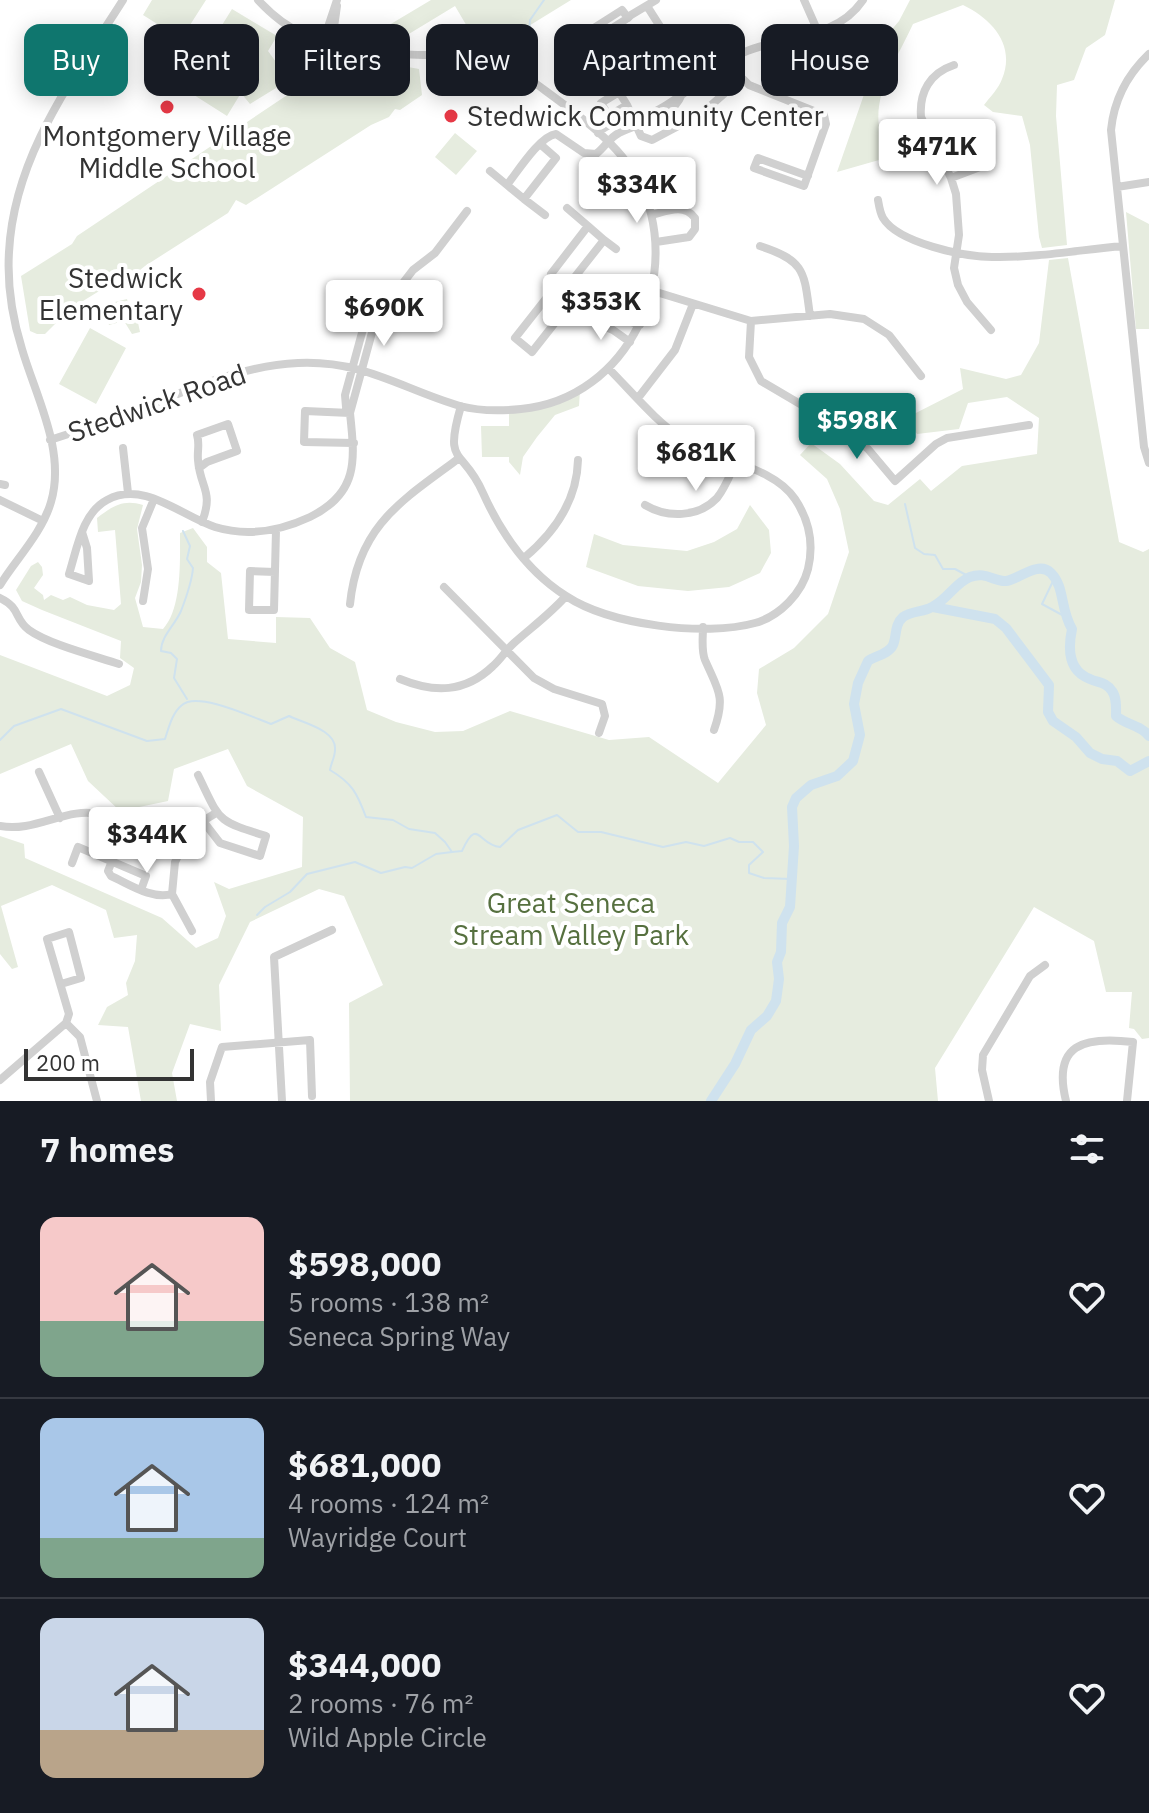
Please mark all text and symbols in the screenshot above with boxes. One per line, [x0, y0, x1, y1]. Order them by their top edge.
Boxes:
chip: Buy [24, 24, 128, 96]
chip: Rent [144, 24, 259, 96]
chip: Filters [275, 24, 410, 96]
chip: New [426, 24, 538, 96]
chip: Apartment [554, 24, 745, 96]
chip: House [761, 24, 898, 96]
place label: Stedwick Community Center [467, 97, 824, 134]
marker: Montgomery Village Middle School [158, 98, 176, 116]
marker: Stedwick Community Center [442, 107, 460, 125]
place label: Montgomery Village Middle School [42, 117, 292, 186]
pin: $471K [881, 119, 993, 187]
text: $471K [897, 128, 977, 162]
pin: $334K [581, 157, 693, 225]
text: $334K [597, 166, 677, 200]
place label: Stedwick Elementary [39, 259, 183, 328]
pin: $353K [545, 274, 657, 342]
pin: $690K [328, 280, 440, 348]
text: $353K [561, 283, 641, 317]
marker: Stedwick Elementary [190, 285, 208, 303]
text: $690K [344, 289, 424, 323]
street label: Stedwick Road [63, 355, 251, 450]
pin: $598K [801, 393, 913, 461]
text: $598K [817, 402, 897, 436]
pin: $681K [640, 425, 752, 493]
text: $681K [656, 434, 736, 468]
pin: $344K [91, 807, 203, 875]
text: $344K [107, 816, 187, 850]
park label: Great Seneca Stream Valley Park [453, 884, 689, 953]
scale bar [24, 1045, 194, 1081]
text: 200 m [36, 1048, 100, 1077]
text: 7 homes [40, 1127, 175, 1171]
icon: filters [1065, 1127, 1109, 1171]
text: $598,000 [288, 1241, 441, 1285]
icon: home [104, 1249, 200, 1345]
icon: heart [1065, 1275, 1109, 1319]
text: 5 rooms · 138 m² [288, 1285, 489, 1319]
text: Seneca Spring Way [288, 1319, 510, 1353]
text: $681,000 [288, 1442, 441, 1486]
icon: home [104, 1450, 200, 1546]
icon: heart [1065, 1476, 1109, 1520]
text: 4 rooms · 124 m² [288, 1486, 489, 1520]
text: Wayridge Court [288, 1520, 467, 1554]
text: $344,000 [288, 1642, 441, 1686]
icon: home [104, 1650, 200, 1746]
icon: heart [1065, 1676, 1109, 1720]
text: 2 rooms · 76 m² [288, 1686, 473, 1720]
text: Wild Apple Circle [288, 1720, 487, 1754]

